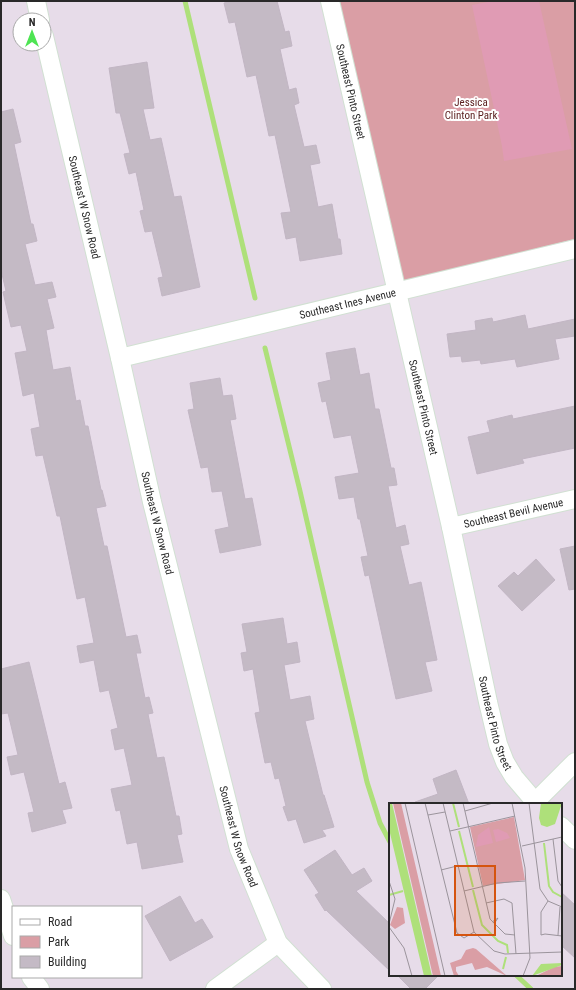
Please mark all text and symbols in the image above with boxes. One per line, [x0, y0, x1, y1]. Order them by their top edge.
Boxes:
north arrow [12, 12, 52, 52]
text: N [29, 16, 36, 29]
street label: Southeast Pinto Street [334, 43, 368, 141]
park label: Jessica Clinton Park [445, 96, 497, 122]
street label: Southeast W Snow Road [66, 154, 103, 260]
street label: Southeast Ines Avenue [298, 286, 397, 321]
street label: Southeast Pinto Street [406, 358, 441, 456]
street label: Southeast W Snow Road [139, 470, 176, 576]
street label: Southeast Bevil Avenue [462, 495, 564, 530]
street label: Southeast Pinto Street [476, 675, 515, 773]
street label: Southeast W Snow Road [217, 784, 261, 889]
inset map [389, 803, 562, 976]
legend [12, 906, 142, 978]
text: Road [48, 915, 72, 929]
text: Park [48, 935, 70, 949]
text: Building [48, 955, 86, 969]

